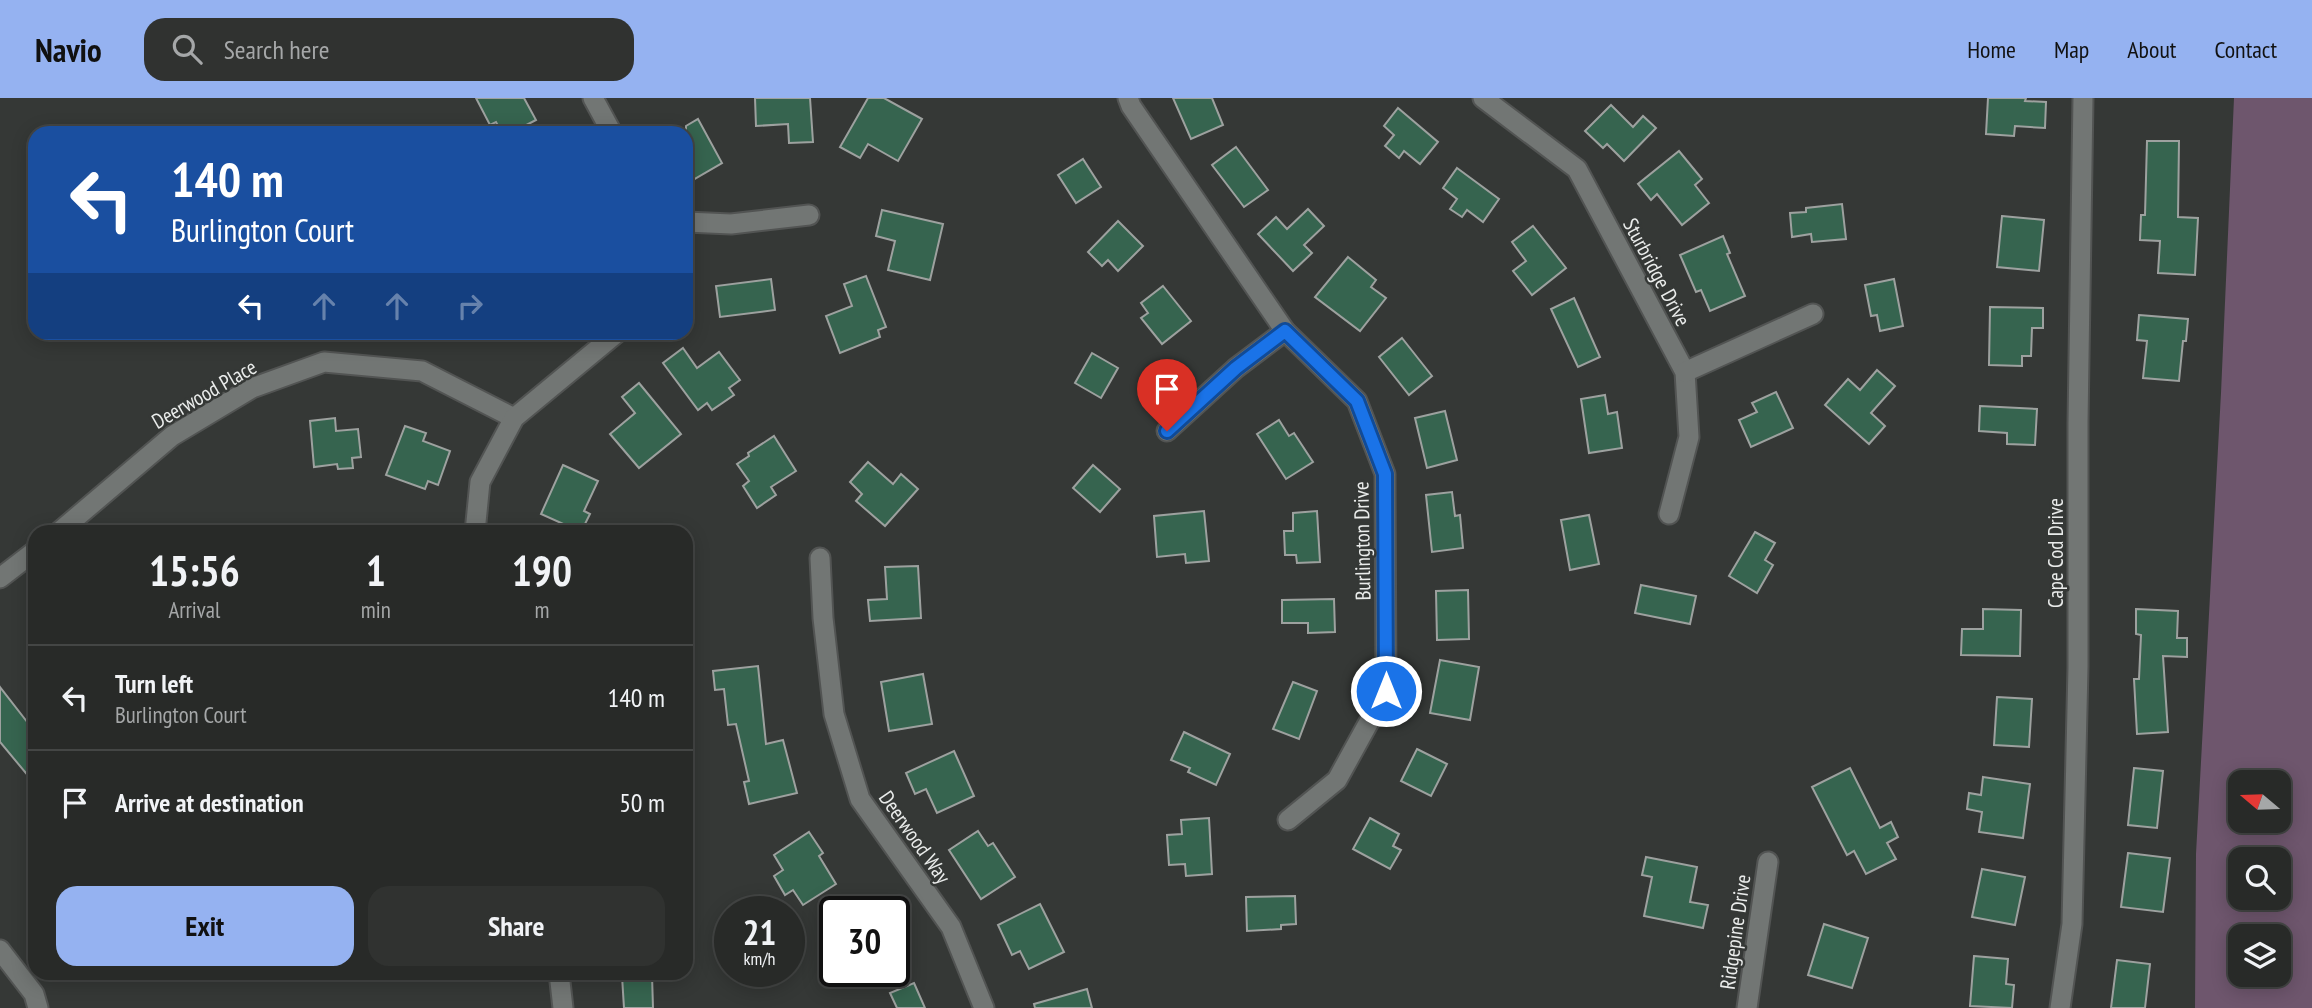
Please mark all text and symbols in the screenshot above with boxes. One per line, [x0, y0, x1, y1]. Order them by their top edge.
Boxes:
search box [144, 18, 634, 81]
text: Navio [35, 28, 102, 71]
icon: search [168, 30, 206, 68]
text: Search here [224, 33, 329, 66]
text: Home [1967, 34, 2016, 65]
text: Map [2054, 34, 2089, 65]
text: About [2127, 34, 2176, 65]
text: Contact [2214, 34, 2277, 65]
text: 140 m [171, 147, 284, 211]
icon: left [56, 154, 147, 245]
text: Burlington Court [171, 209, 354, 251]
street label: Sturbridge Drive [1617, 213, 1697, 331]
icon: left [232, 287, 270, 325]
icon: ahead [305, 287, 343, 325]
icon: ahead [378, 287, 416, 325]
icon: right [451, 287, 489, 325]
street label: Deerwood Place [147, 353, 261, 435]
pin [1137, 359, 1197, 431]
icon: arrive [1148, 370, 1186, 408]
street label: Burlington Drive [1347, 481, 1377, 601]
street label: Cape Cod Drive [2042, 498, 2069, 608]
text: 15:56 [149, 543, 240, 598]
text: 1 [366, 543, 386, 598]
text: 190 [512, 543, 572, 598]
text: Arrival [168, 595, 220, 624]
text: min [361, 595, 391, 624]
text: m [534, 595, 549, 624]
position arrow [1349, 654, 1423, 728]
text: Turn left [115, 667, 193, 700]
icon: left [56, 679, 94, 717]
text: 140 m [607, 681, 665, 714]
text: Burlington Court [115, 700, 247, 729]
north arrow [2228, 770, 2291, 833]
map controls [2228, 770, 2291, 987]
icon: arrive [56, 784, 94, 822]
street label: Deerwood Way [873, 785, 957, 889]
text: Arrive at destination [115, 786, 304, 819]
text: 50 m [619, 786, 665, 819]
button: search [2228, 847, 2291, 910]
street label: Ridgepine Drive [1714, 873, 1756, 991]
button: Exit [56, 886, 354, 966]
button: Share [368, 886, 665, 966]
speed limit sign: 30 [819, 896, 910, 987]
text: 21 [743, 909, 776, 955]
button: layers [2228, 924, 2291, 987]
text: km/h [744, 947, 775, 970]

